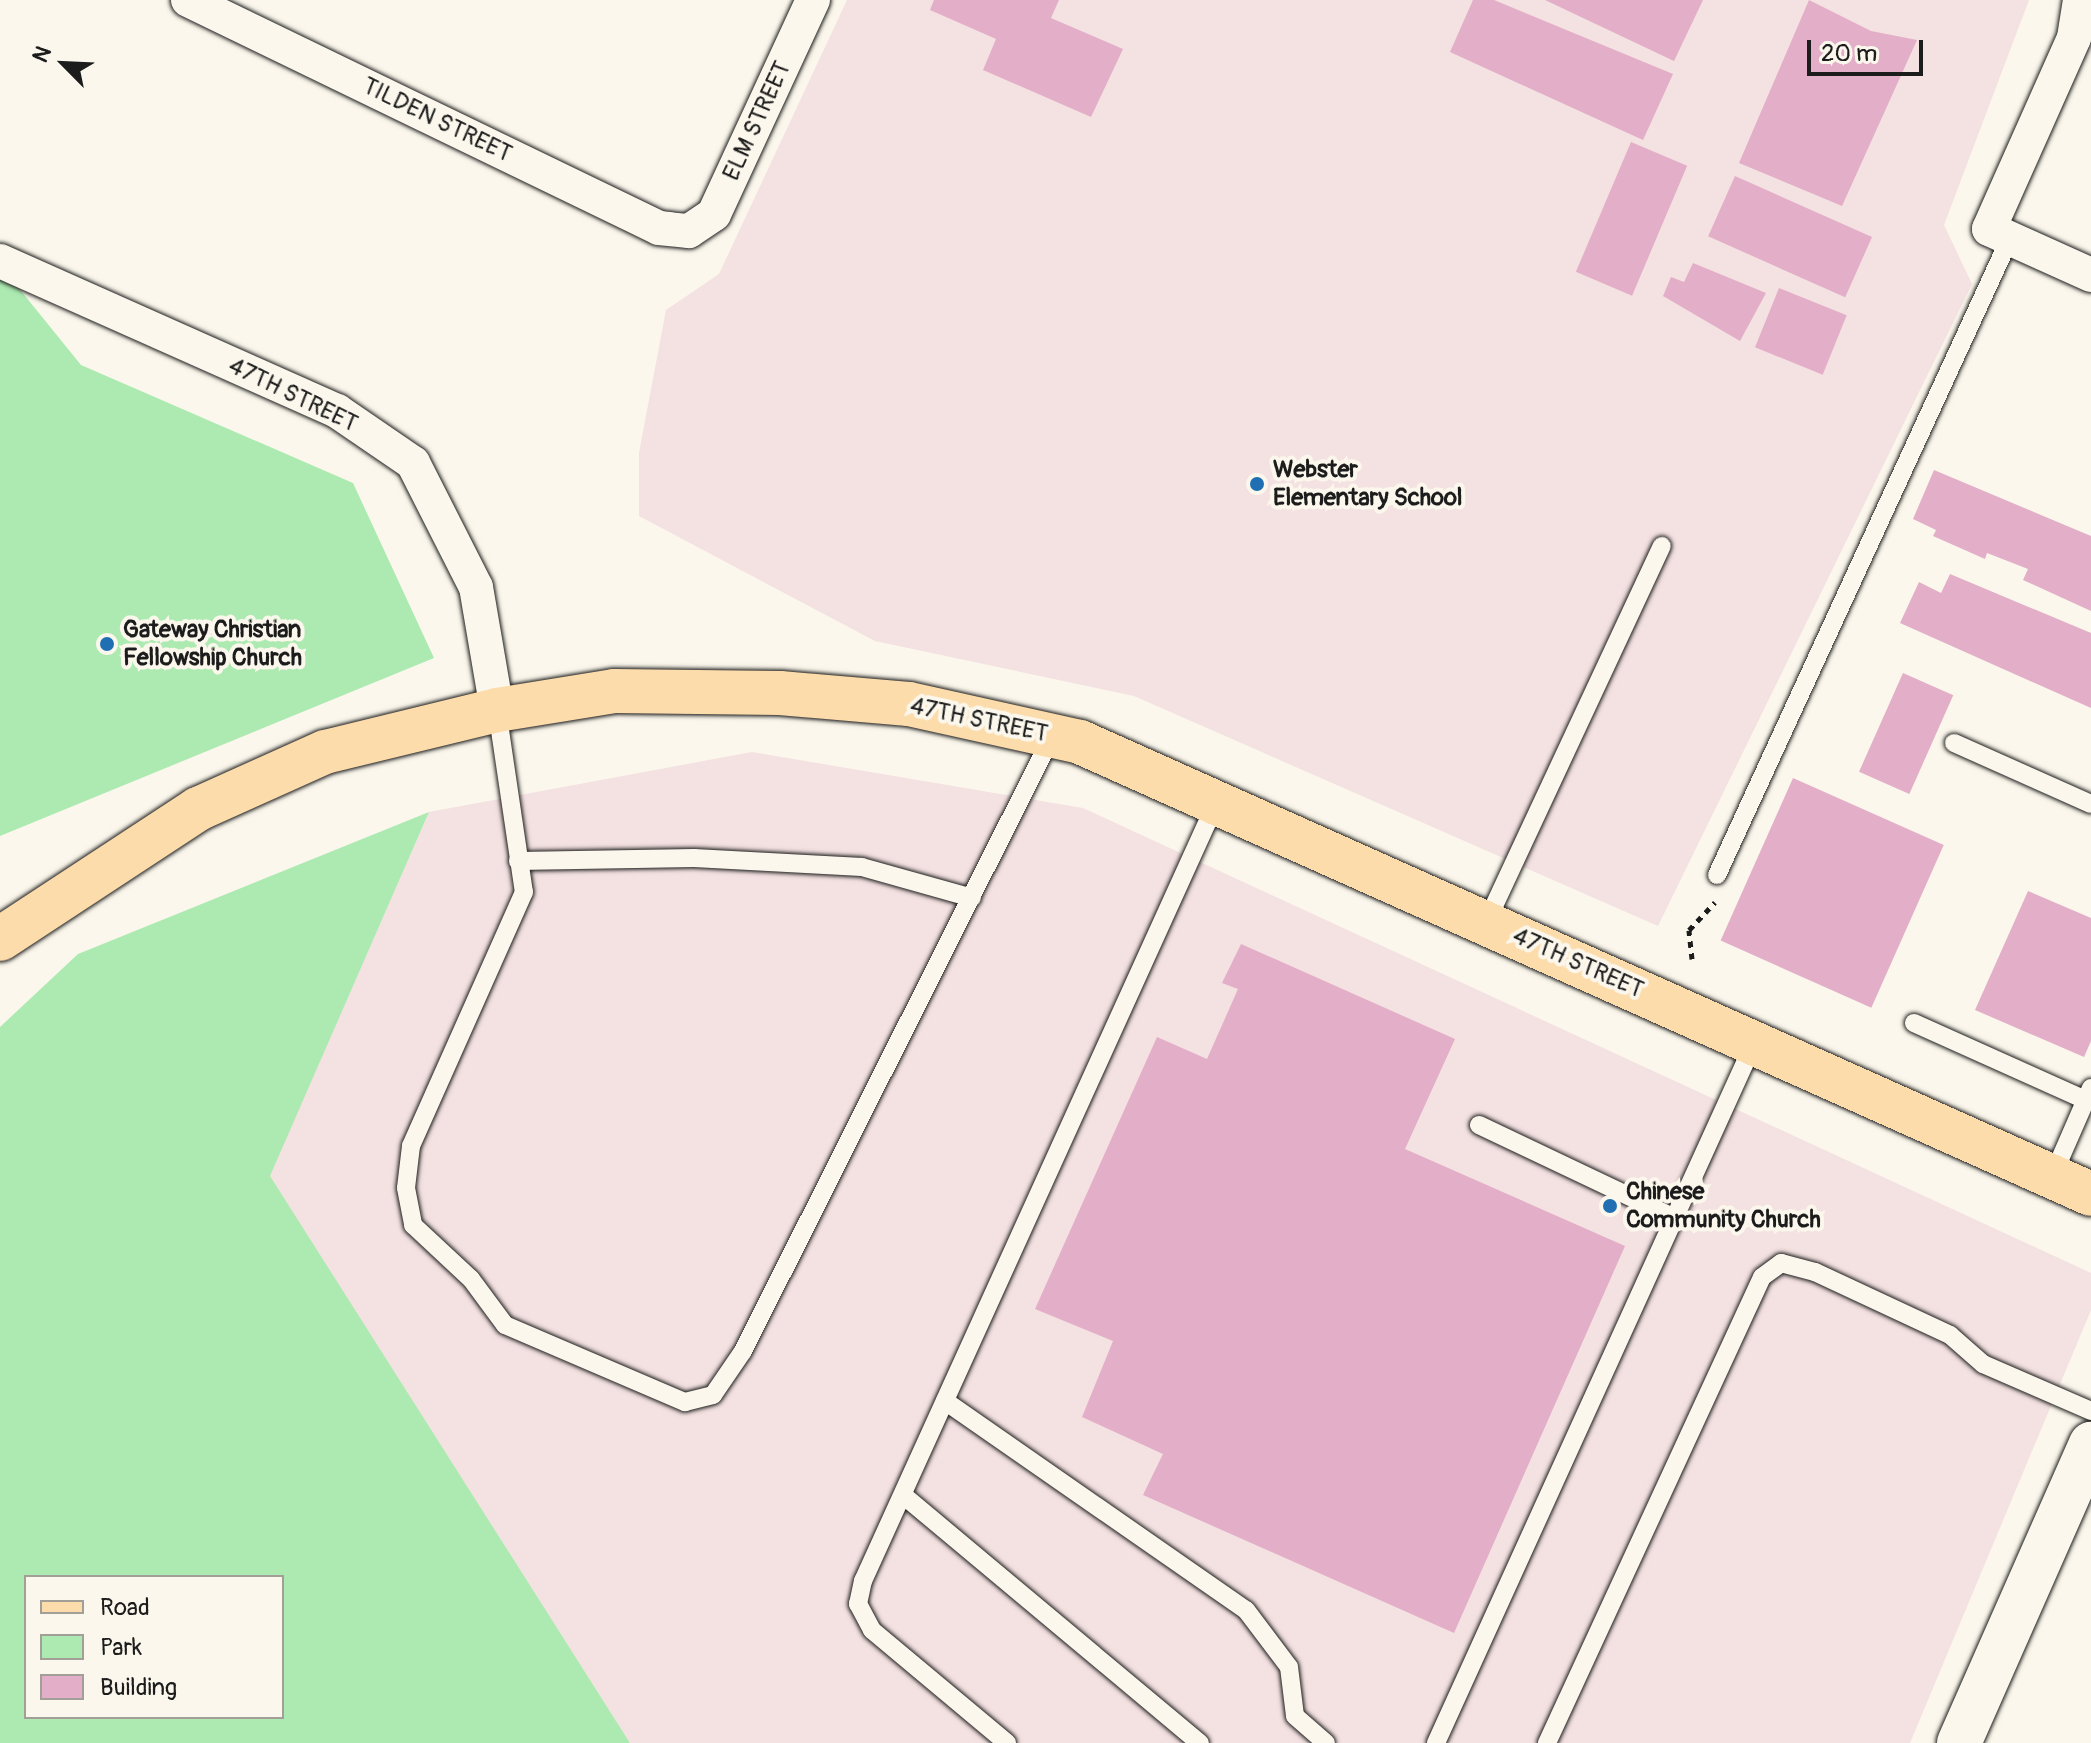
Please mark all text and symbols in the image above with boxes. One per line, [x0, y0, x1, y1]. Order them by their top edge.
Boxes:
north arrow [24, 24, 104, 104]
scale bar [1811, 24, 1927, 74]
text: 20 m [1821, 39, 1877, 68]
text: N [26, 42, 58, 67]
street label: ELM STREET [717, 57, 797, 185]
street label: TILDEN STREET [358, 71, 516, 169]
street label: 47TH STREET [224, 351, 362, 439]
place label: Webster Elementary School [1273, 456, 1463, 512]
marker: Webster Elementary School [1248, 475, 1266, 493]
place label: Gateway Christian Fellowship Church [123, 616, 302, 672]
marker: Gateway Christian Fellowship Church [98, 635, 116, 653]
street label: 47TH STREET [908, 691, 1050, 749]
street label: 47TH STREET [1508, 921, 1648, 1005]
place label: Chinese Community Church [1626, 1178, 1821, 1234]
marker: Chinese Community Church [1601, 1197, 1619, 1215]
legend [24, 1575, 284, 1719]
text: Road [100, 1593, 150, 1622]
text: Park [100, 1633, 142, 1662]
text: Building [100, 1673, 177, 1702]

